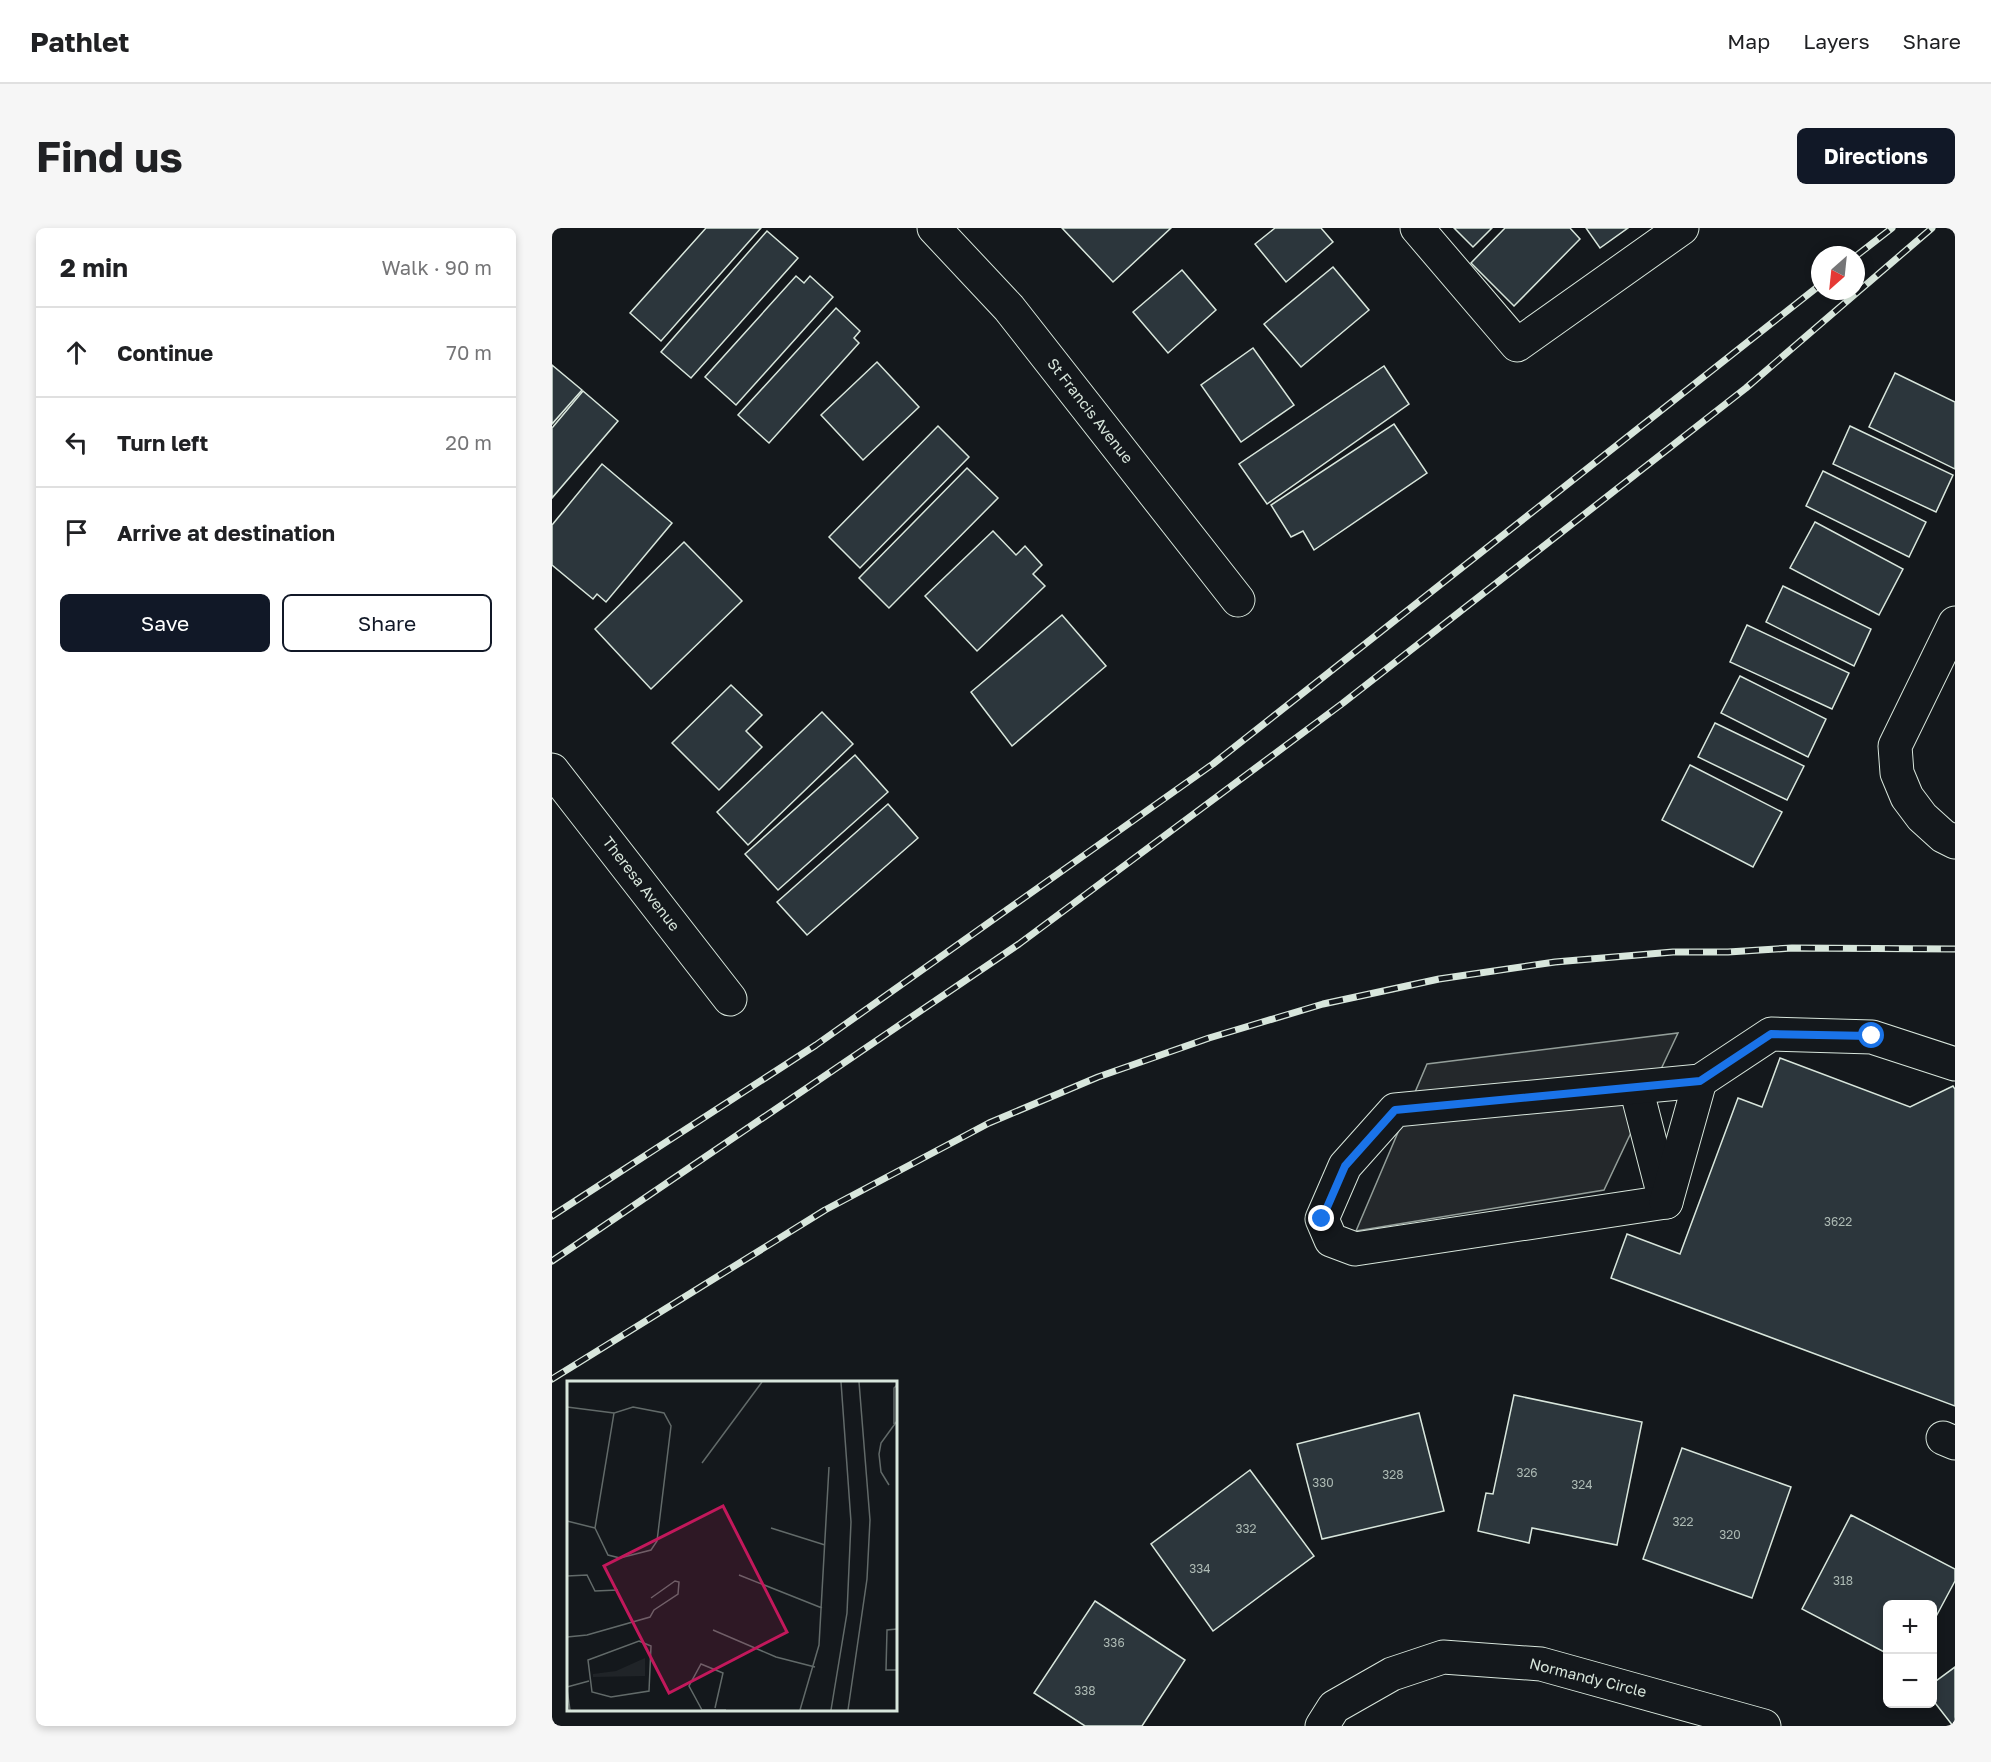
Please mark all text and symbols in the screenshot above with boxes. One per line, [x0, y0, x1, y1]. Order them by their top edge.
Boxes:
text: Pathlet [30, 25, 130, 58]
text: Map [1727, 28, 1770, 54]
text: Layers [1803, 28, 1870, 54]
text: Share [1903, 28, 1961, 54]
button: Directions [1797, 128, 1955, 184]
text: Find us [36, 131, 183, 181]
north arrow [1811, 246, 1865, 300]
text: 2 min [60, 252, 128, 283]
text: Walk · 90 m [381, 255, 492, 279]
icon: ahead [60, 336, 93, 369]
text: Continue [117, 339, 213, 366]
text: 70 m [446, 340, 492, 364]
street label: St Francis Avenue [1044, 354, 1138, 467]
icon: left [60, 426, 93, 459]
text: Turn left [117, 429, 208, 456]
text: 20 m [445, 430, 492, 454]
icon: arrive [60, 516, 93, 549]
text: Arrive at destination [117, 519, 335, 546]
button: Save [60, 594, 270, 652]
button: Share [282, 594, 492, 652]
street label: Theresa Avenue [599, 833, 684, 934]
route start [1858, 1022, 1884, 1048]
route end [1308, 1205, 1334, 1231]
house number: 3622 [1824, 1214, 1852, 1229]
inset map [567, 1381, 897, 1711]
house number: 326 [1516, 1465, 1538, 1480]
house number: 328 [1382, 1467, 1404, 1482]
house number: 330 [1312, 1475, 1334, 1490]
house number: 324 [1571, 1477, 1593, 1492]
house number: 322 [1673, 1514, 1694, 1529]
house number: 332 [1235, 1521, 1257, 1536]
house number: 320 [1719, 1527, 1741, 1542]
house number: 334 [1189, 1561, 1211, 1576]
house number: 318 [1833, 1573, 1853, 1588]
map controls [1883, 1600, 1937, 1708]
button: + [1883, 1600, 1937, 1654]
house number: 336 [1103, 1635, 1125, 1650]
street label: Normandy Circle [1528, 1654, 1649, 1700]
button: − [1883, 1654, 1937, 1708]
house number: 338 [1074, 1683, 1096, 1698]

